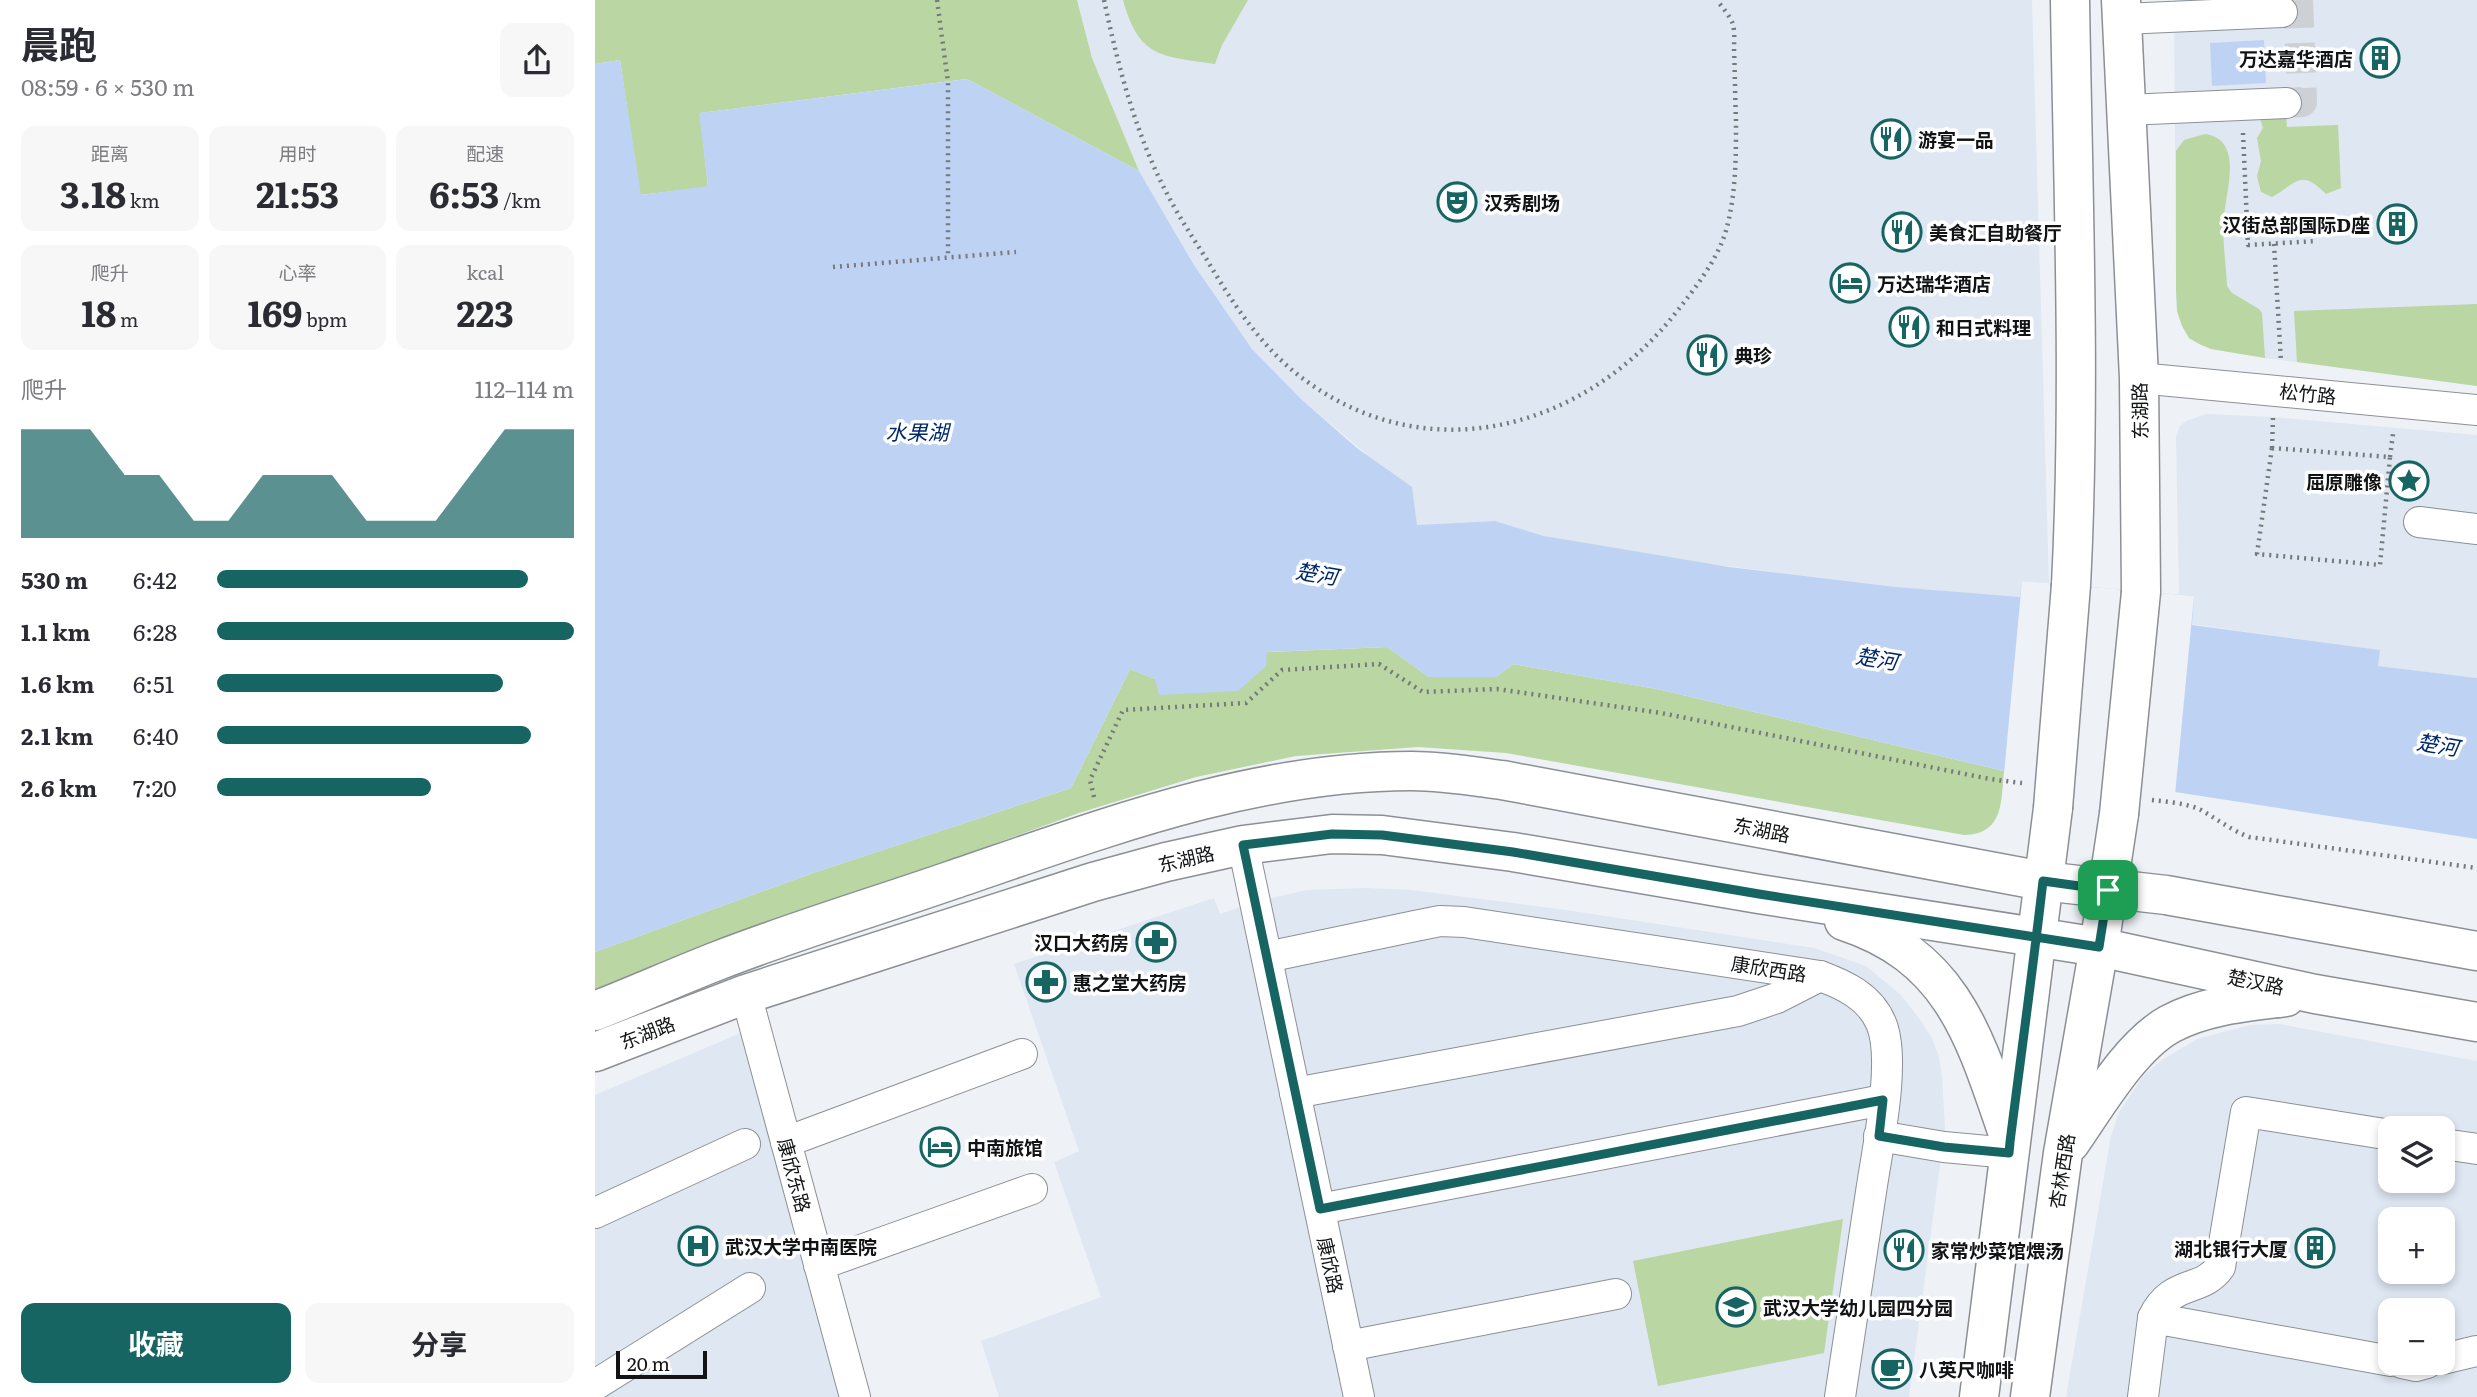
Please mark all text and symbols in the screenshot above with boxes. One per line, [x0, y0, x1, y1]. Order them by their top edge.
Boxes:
text: 晨跑 [21, 14, 97, 71]
button: share [500, 23, 574, 97]
building icon: 万达嘉华酒店 [2359, 37, 2401, 79]
place label: 万达嘉华酒店 [2239, 44, 2353, 72]
text: 08:59 · 6 × 530 m [21, 69, 195, 103]
restaurant icon: 游宴一品 [1870, 118, 1912, 160]
place label: 游宴一品 [1918, 125, 1994, 153]
text: 距离 [91, 139, 129, 167]
text: 用时 [278, 139, 317, 167]
text: 配速 [466, 139, 504, 167]
text: 3.18 [60, 167, 126, 219]
text: 21:53 [256, 167, 339, 219]
text: 6:53 [429, 167, 499, 219]
theatre icon: 汉秀剧场 [1436, 181, 1478, 223]
text: km [126, 186, 160, 214]
text: /km [499, 186, 541, 214]
place label: 汉秀剧场 [1484, 188, 1560, 216]
building icon: 汉街总部国际D座 [2376, 203, 2418, 245]
place label: 汉街总部国际D座 [2222, 210, 2370, 238]
restaurant icon: 美食汇自助餐厅 [1881, 211, 1923, 253]
place label: 美食汇自助餐厅 [1929, 218, 2062, 246]
text: 爬升 [91, 258, 129, 286]
text: 心率 [278, 258, 317, 286]
text: kcal [466, 258, 504, 286]
hotel icon: 万达瑞华酒店 [1829, 262, 1871, 304]
place label: 万达瑞华酒店 [1877, 269, 1991, 297]
text: 18 [81, 286, 116, 338]
text: 169 [247, 286, 302, 338]
text: 223 [457, 286, 514, 338]
text: m [116, 305, 139, 333]
text: bpm [302, 305, 348, 333]
restaurant icon: 和日式料理 [1888, 306, 1930, 348]
place label: 和日式料理 [1936, 313, 2031, 341]
restaurant icon: 典珍 [1686, 334, 1728, 376]
place label: 典珍 [1734, 341, 1773, 369]
text: 爬升 [21, 371, 67, 405]
text: 112–114 m [475, 371, 574, 405]
street label: 松竹路 [2278, 376, 2338, 410]
street label: 东湖路 [2125, 382, 2153, 440]
water label: 水果湖 [886, 415, 951, 446]
place icon: 屈原雕像 [2388, 460, 2430, 502]
place label: 屈原雕像 [2306, 467, 2382, 495]
water label: 楚河 [1294, 553, 1344, 591]
text: 530 m [21, 562, 88, 596]
text: 6:42 [133, 562, 177, 596]
text: 1.1 km [21, 614, 91, 648]
text: 6:28 [133, 614, 177, 648]
water label: 楚河 [1854, 638, 1904, 676]
text: 1.6 km [21, 666, 94, 700]
text: 6:51 [133, 666, 174, 700]
text: 2.1 km [21, 718, 93, 752]
text: 6:40 [133, 718, 179, 752]
water label: 楚河 [2415, 724, 2465, 762]
text: 2.6 km [21, 770, 97, 804]
text: 7:20 [133, 770, 177, 804]
street label: 东湖路 [1731, 810, 1793, 848]
street label: 东湖路 [1155, 838, 1217, 878]
pin [2078, 860, 2138, 920]
icon: arrive [2089, 871, 2127, 909]
pharmacy icon: 汉口大药房 [1135, 921, 1177, 963]
place label: 汉口大药房 [1034, 928, 1129, 956]
street label: 康欣西路 [1729, 948, 1809, 988]
pharmacy icon: 惠之堂大药房 [1025, 961, 1067, 1003]
street label: 楚汉路 [2225, 961, 2287, 1001]
place label: 惠之堂大药房 [1073, 968, 1187, 996]
street label: 东湖路 [615, 1009, 679, 1055]
map controls [2378, 1116, 2455, 1375]
button: layers [2378, 1116, 2455, 1193]
hotel icon: 中南旅馆 [919, 1126, 961, 1168]
street label: 杏林西路 [2041, 1131, 2081, 1211]
place label: 中南旅馆 [967, 1133, 1043, 1161]
street label: 康欣东路 [772, 1135, 818, 1215]
button: + [2378, 1207, 2455, 1284]
hospital icon: 武汉大学中南医院 [677, 1225, 719, 1267]
building icon: 湖北银行大厦 [2294, 1227, 2336, 1269]
restaurant icon: 家常炒菜馆煨汤 [1883, 1229, 1925, 1271]
place label: 武汉大学中南医院 [725, 1232, 877, 1260]
street label: 康欣路 [1311, 1234, 1351, 1296]
place label: 湖北银行大厦 [2174, 1234, 2288, 1262]
place label: 家常炒菜馆煨汤 [1931, 1236, 2064, 1264]
school or university icon: 武汉大学幼儿园四分园 [1715, 1286, 1757, 1328]
place label: 武汉大学幼儿园四分园 [1763, 1293, 1953, 1321]
button: − [2378, 1298, 2455, 1375]
button: 收藏 [21, 1303, 291, 1383]
button: 分享 [305, 1303, 574, 1383]
scale bar [616, 1348, 707, 1380]
cafe icon: 八英尺咖啡 [1871, 1348, 1913, 1390]
text: 20 m [627, 1349, 670, 1377]
place label: 八英尺咖啡 [1919, 1355, 2014, 1383]

